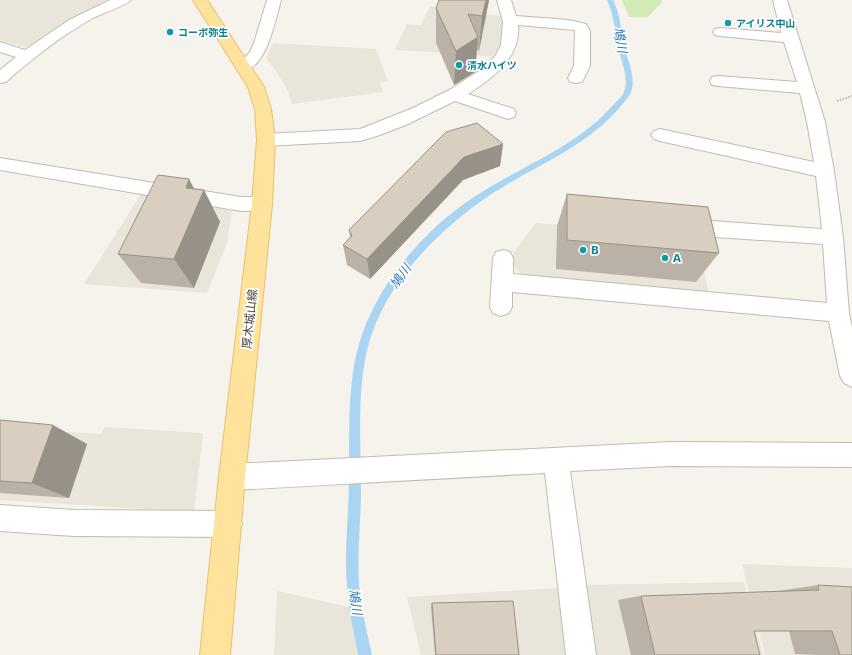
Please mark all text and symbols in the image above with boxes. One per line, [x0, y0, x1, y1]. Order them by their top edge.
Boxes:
place label: アイリス中山 [736, 17, 796, 29]
marker: アイリス中山 [723, 18, 733, 28]
place label: コーポ弥生 [178, 26, 228, 38]
water label: 鳩川 [611, 26, 631, 56]
marker: コーポ弥生 [165, 27, 175, 37]
place label: 清水ハイツ [467, 59, 517, 71]
marker: 清水ハイツ [454, 60, 464, 70]
place label: B [591, 242, 599, 256]
marker: B [578, 245, 588, 255]
place label: A [673, 250, 681, 264]
marker: A [660, 253, 670, 263]
water label: 鳩川 [386, 259, 415, 291]
street label: 厚木城山線 [239, 288, 259, 349]
water label: 鳩川 [346, 588, 366, 618]

